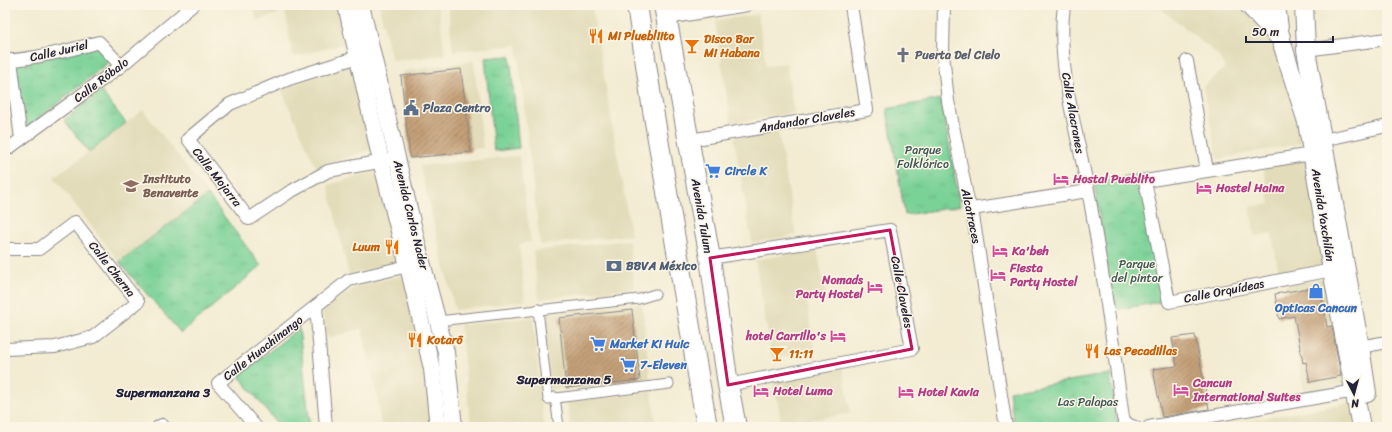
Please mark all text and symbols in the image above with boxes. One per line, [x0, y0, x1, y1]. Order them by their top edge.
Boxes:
scale bar [1246, 18, 1333, 44]
text: 50 m [1252, 21, 1279, 43]
place label: Mi Pluebliito [607, 25, 675, 47]
restaurant icon: Mi Pluebliito [587, 27, 605, 45]
place label: Disco Bar Mi Habana [703, 28, 760, 64]
street label: Calle Juriel [28, 33, 91, 68]
bar icon: Disco Bar Mi Habana [683, 37, 701, 55]
place label: Puerta Del Cielo [915, 44, 1001, 66]
church icon: Puerta Del Cielo [894, 46, 912, 64]
street label: Calle Róbalo [68, 52, 134, 108]
street label: Calle Alacranes [1055, 71, 1091, 156]
place label: Plaza Centro [423, 97, 492, 119]
public building icon: Plaza Centro [402, 99, 420, 117]
street label: Andandor Claveles [756, 101, 857, 139]
park label: Parque Folklórico [897, 139, 949, 175]
street label: Calle Mojarra [186, 142, 248, 213]
street label: Avenida Carlos Nader [386, 157, 436, 273]
place label: Circle K [724, 160, 768, 182]
supermarket icon: Circle K [704, 162, 722, 180]
street label: Avenida Yaxchilán [1305, 166, 1341, 264]
place label: Instituto Benavente [142, 168, 199, 204]
place label: Hostal Pueblito [1072, 168, 1155, 190]
hotel icon: Hostal Pueblito [1052, 170, 1070, 188]
street label: Avenida Tulum [684, 176, 719, 255]
school or university icon: Instituto Benavente [122, 177, 140, 195]
place label: Hostel Haina [1215, 177, 1285, 199]
hotel icon: Hostel Haina [1195, 179, 1213, 197]
street label: Alcatraces [954, 185, 988, 246]
street label: Calle Cherna [83, 236, 141, 302]
place label: Luum [352, 236, 381, 258]
restaurant icon: Luum [383, 238, 401, 256]
place label: Ka'beh [1011, 240, 1050, 262]
hotel icon: Ka'beh [991, 242, 1009, 260]
park label: Parque del pintor [1111, 253, 1164, 289]
street label: Calle Claveles [884, 254, 920, 330]
place label: BBVA México [626, 255, 698, 277]
bank icon: BBVA México [605, 257, 623, 275]
place label: Fiesta Party Hostel [1009, 257, 1078, 293]
hotel icon: Fiesta Party Hostel [989, 266, 1007, 284]
place label: Nomads Party Hostel [796, 269, 864, 305]
street label: Calle Orquídeas [1182, 272, 1266, 310]
hotel icon: Nomads Party Hostel [866, 278, 884, 296]
shop icon: Opticas Cancun [1307, 282, 1325, 300]
place label: Opticas Cancun [1274, 297, 1358, 319]
street label: Calle Huachinango [218, 309, 308, 387]
place label: hotel Carrillo's [745, 325, 826, 347]
hotel icon: hotel Carrillo's [829, 327, 847, 345]
place label: Kotarō [426, 329, 464, 351]
restaurant icon: Kotarō [406, 331, 424, 349]
place label: Market Ki Huic [609, 333, 690, 355]
supermarket icon: Market Ki Huic [589, 335, 607, 353]
place label: Las Pecadillas [1104, 340, 1178, 362]
restaurant icon: Las Pecadillas [1083, 342, 1101, 360]
place label: 11:11 [789, 343, 813, 365]
bar icon: 11:11 [768, 345, 786, 363]
place label: 7-Eleven [640, 354, 687, 376]
supermarket icon: 7-Eleven [619, 356, 637, 374]
district label: Supermanzana 5 [515, 368, 612, 391]
place label: Cancun International Suites [1192, 372, 1301, 408]
north arrow [1334, 374, 1374, 414]
place label: Hotel Luma [772, 380, 833, 402]
district label: Supermanzana 3 [115, 381, 211, 404]
place label: Hotel Kavia [917, 381, 980, 403]
hotel icon: Cancun International Suites [1172, 381, 1190, 399]
hotel icon: Hotel Luma [752, 382, 770, 400]
hotel icon: Hotel Kavia [897, 383, 915, 401]
park label: Las Palapas [1058, 391, 1119, 413]
text: N [1350, 393, 1361, 413]

